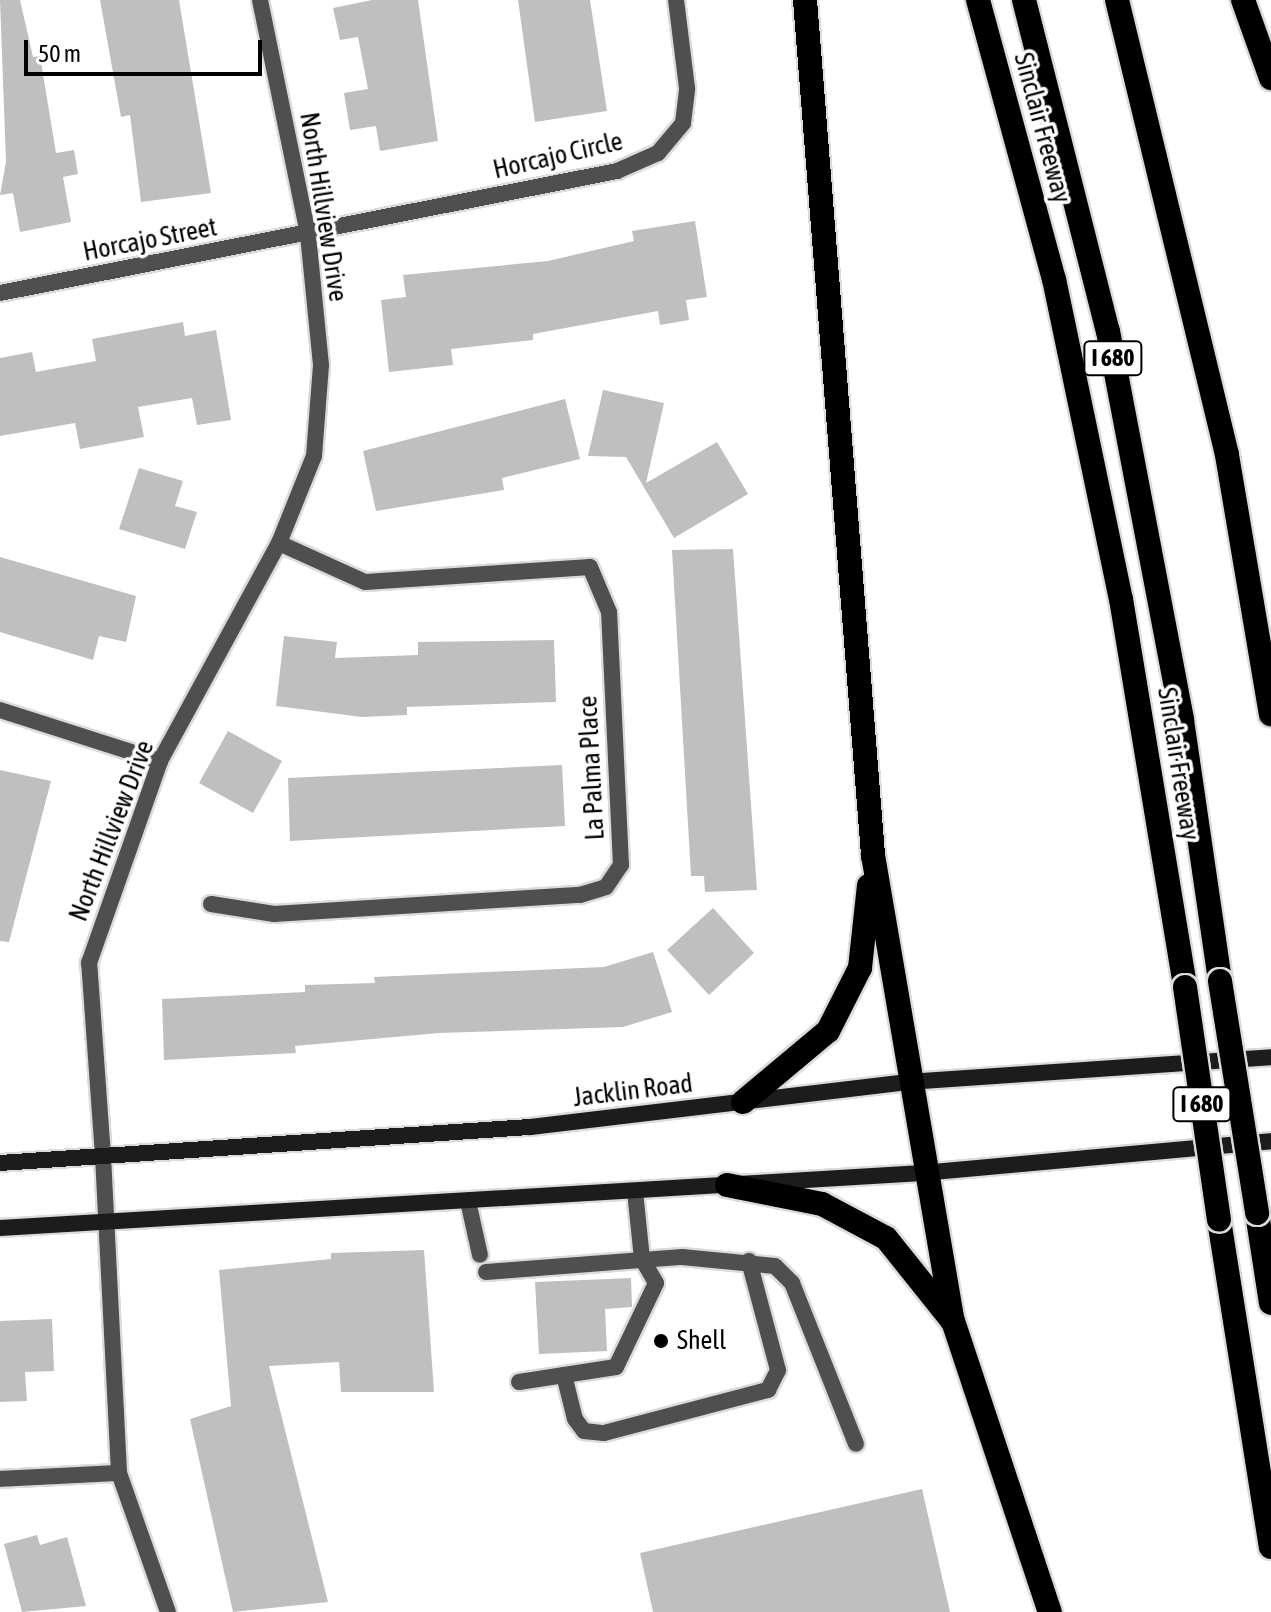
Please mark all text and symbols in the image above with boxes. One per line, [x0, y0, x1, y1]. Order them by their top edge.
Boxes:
scale bar [28, 24, 266, 74]
text: 50 m [38, 40, 81, 67]
street label: Sinclair Freeway [1007, 49, 1077, 207]
street label: North Hillview Drive [293, 110, 353, 304]
street label: Horcajo Circle [490, 126, 626, 186]
street label: Horcajo Street [81, 212, 219, 268]
road number: I 680 [1083, 338, 1143, 378]
street label: Sinclair Freeway [1151, 685, 1205, 843]
street label: La Palma Place [573, 695, 611, 841]
street label: North Hillview Drive [63, 736, 161, 926]
street label: Jacklin Road [571, 1068, 695, 1114]
road number: I 680 [1172, 1084, 1232, 1124]
place label: Shell [677, 1325, 726, 1357]
marker: Shell [652, 1332, 670, 1350]

